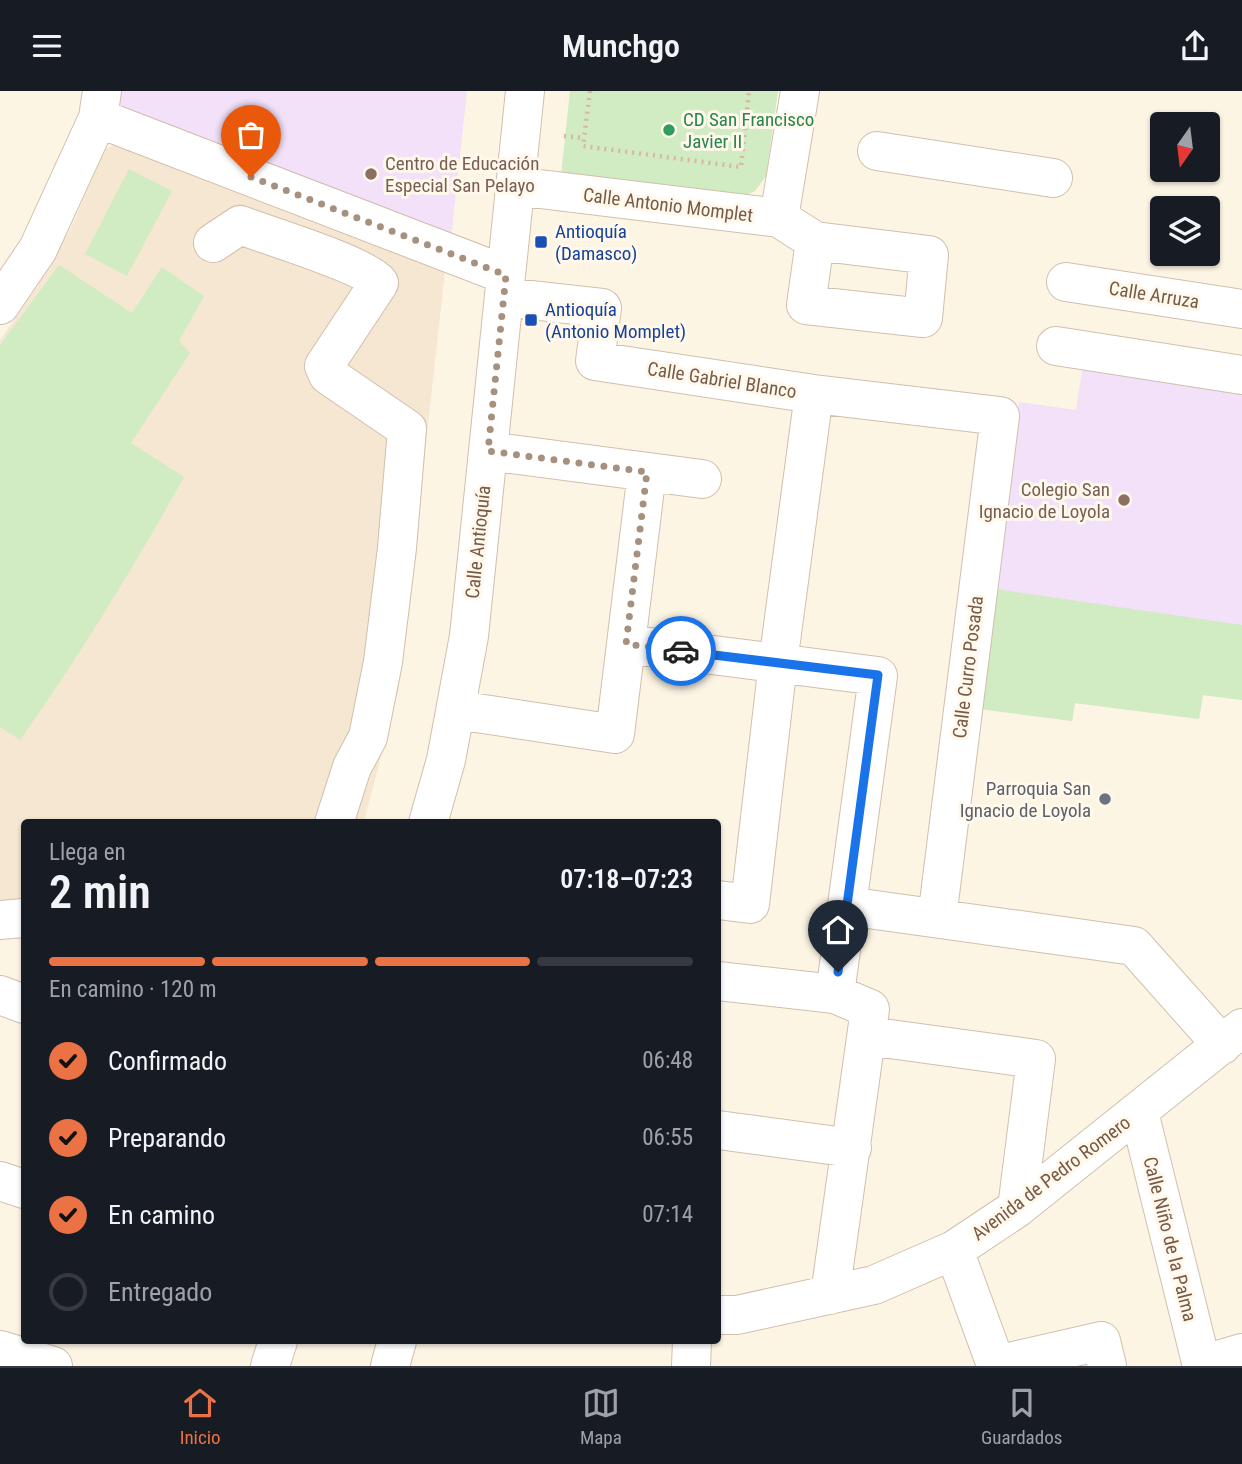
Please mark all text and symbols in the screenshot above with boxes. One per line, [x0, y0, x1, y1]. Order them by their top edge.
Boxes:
icon: menu [28, 27, 66, 65]
text: Munchgo [562, 27, 680, 65]
icon: share [1176, 27, 1214, 65]
pin [221, 105, 281, 177]
place label: CD San Francisco Javier II [683, 108, 814, 153]
north arrow [1150, 112, 1220, 182]
map controls [1150, 112, 1220, 266]
icon: bag [232, 116, 270, 154]
marker: CD San Francisco Javier II [661, 122, 677, 138]
place label: Centro de Educación Especial San Pelayo [385, 152, 539, 197]
marker: Centro de Educación Especial San Pelayo [363, 166, 379, 182]
street label: Calle Antonio Momplet [582, 183, 754, 227]
button: layers [1150, 196, 1220, 266]
place label: Antioquía (Damasco) [555, 220, 637, 265]
marker: Antioquía (Damasco) [533, 234, 549, 250]
street label: Calle Arruza [1107, 277, 1201, 313]
place label: Antioquía (Antonio Momplet) [545, 298, 686, 343]
marker: Antioquía (Antonio Momplet) [523, 312, 539, 328]
street label: Calle Gabriel Blanco [646, 357, 798, 403]
place label: Colegio San Ignacio de Loyola [979, 478, 1110, 523]
street label: Calle Antioquía [461, 484, 495, 600]
marker: Colegio San Ignacio de Loyola [1116, 492, 1132, 508]
street label: Calle Curro Posada [948, 594, 988, 740]
courier [646, 616, 716, 686]
icon: car [662, 632, 700, 670]
place label: Parroquia San Ignacio de Loyola [960, 777, 1091, 822]
marker: Parroquia San Ignacio de Loyola [1097, 791, 1113, 807]
text: Llega en [49, 839, 126, 866]
text: 07:18–07:23 [560, 864, 693, 894]
text: 2 min [49, 865, 151, 919]
pin [808, 900, 868, 972]
icon: home [819, 911, 857, 949]
text: En camino · 120 m [49, 976, 217, 1003]
icon: check [49, 1042, 87, 1080]
text: Confirmado [108, 1046, 227, 1076]
text: 06:48 [642, 1047, 693, 1074]
street label: Avenida de Pedro Romero [967, 1111, 1135, 1245]
icon: check [49, 1119, 87, 1157]
text: Preparando [108, 1123, 226, 1153]
text: 06:55 [642, 1124, 693, 1151]
street label: Calle Niño de la Palma [1138, 1154, 1202, 1324]
icon: check [49, 1196, 87, 1234]
text: En camino [108, 1200, 215, 1230]
text: 07:14 [642, 1201, 693, 1228]
text: Entregado [108, 1277, 212, 1307]
tab: Inicio [180, 1384, 221, 1449]
tab: Mapa [580, 1384, 622, 1449]
tab: Guardados [981, 1384, 1062, 1449]

